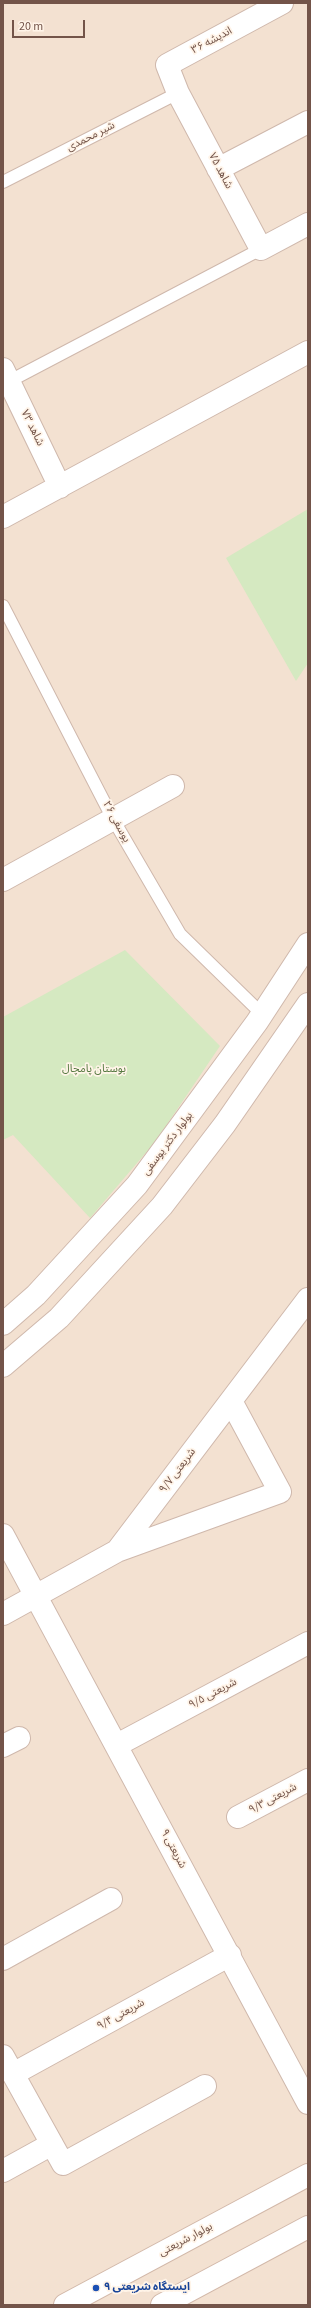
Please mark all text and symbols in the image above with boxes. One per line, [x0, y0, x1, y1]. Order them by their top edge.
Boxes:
scale bar [14, 12, 87, 38]
text: 20 m [19, 18, 43, 35]
street label: اندیشه ۳۶ [189, 25, 235, 57]
street label: شیر محمدی [65, 119, 117, 155]
street label: شاهد ۷۵ [205, 151, 235, 191]
street label: شاهد ۷۳ [18, 408, 46, 448]
street label: یوسفی ۲۶ [99, 799, 133, 845]
park label: بوستان پامچال [62, 1063, 126, 1077]
street label: بولوار دکتر یوسفی [140, 1110, 196, 1178]
street label: شریعتی ۹/۷ [157, 1446, 199, 1496]
street label: شریعتی ۹/۵ [187, 1676, 239, 1712]
street label: شریعتی ۹/۳ [247, 1781, 299, 1817]
street label: شریعتی ۹ [157, 1827, 189, 1871]
street label: شریعتی ۹/۴ [95, 1997, 147, 2033]
street label: بولوار شریعتی [157, 2220, 215, 2260]
place label: ایستگاه شریعتی ۹ [104, 2281, 190, 2295]
marker: ایستگاه شریعتی ۹ [91, 2283, 101, 2293]

